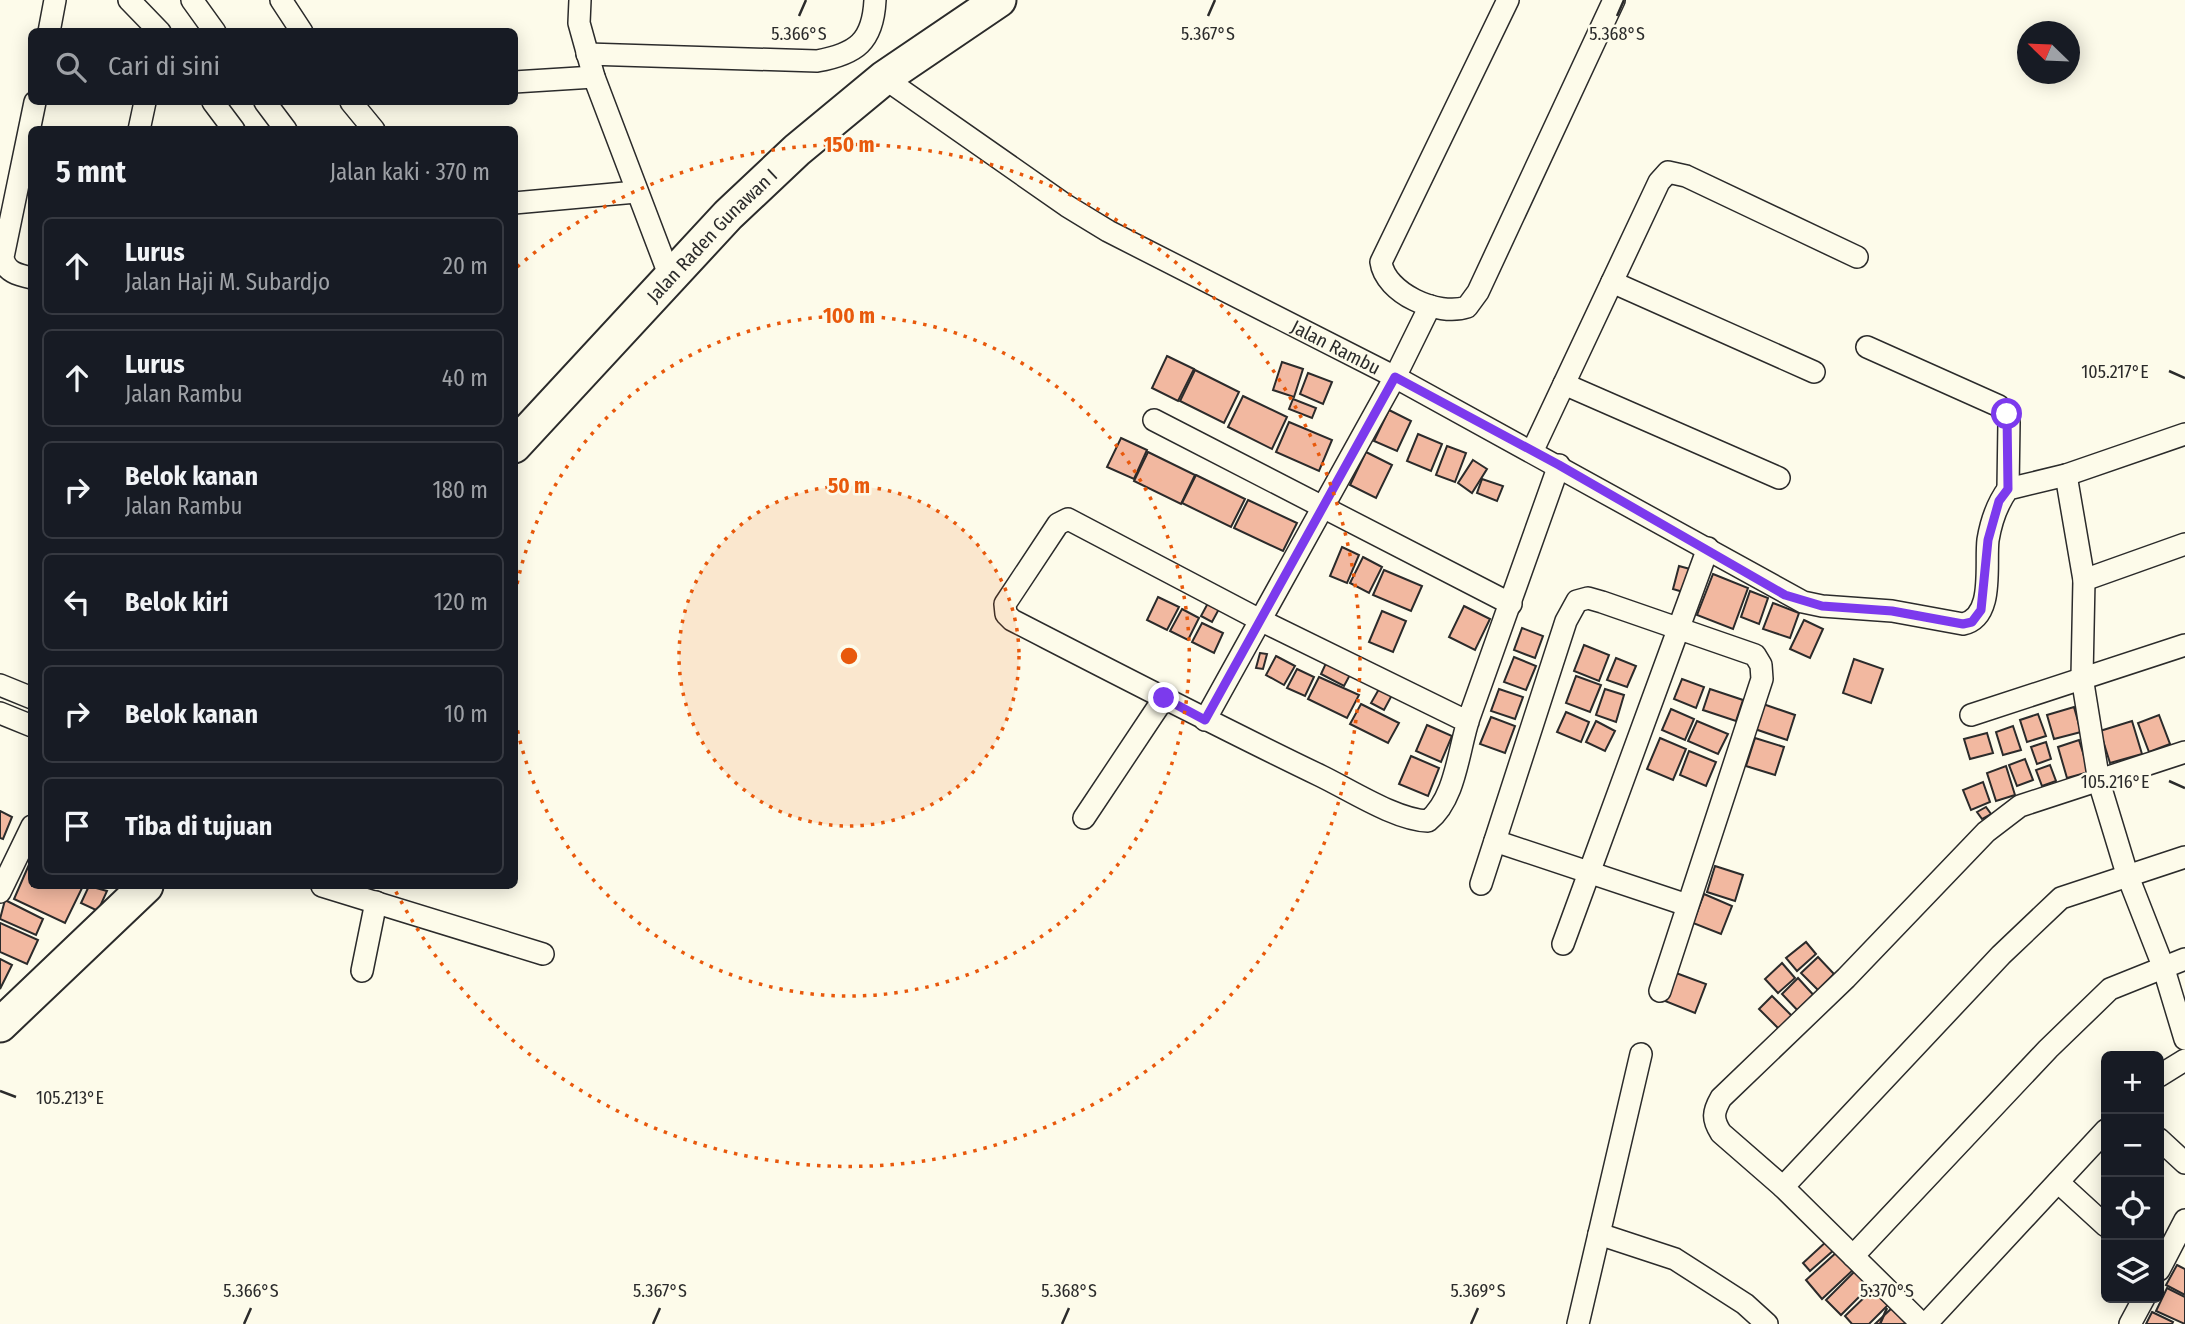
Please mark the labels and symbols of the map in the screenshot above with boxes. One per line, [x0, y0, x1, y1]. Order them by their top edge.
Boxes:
north arrow [2017, 21, 2080, 84]
text: 5.366°S [771, 23, 827, 45]
text: 5.367°S [1181, 23, 1235, 45]
text: 5.368°S [1589, 23, 1645, 45]
text: 150 m [823, 132, 875, 158]
street label: Jalan Raden Gunawan I [642, 164, 782, 307]
text: 100 m [823, 303, 875, 329]
street label: Jalan Rambu [1287, 315, 1384, 380]
text: 105.217°E [2081, 361, 2149, 383]
route start [1991, 398, 2022, 429]
text: 50 m [828, 473, 870, 499]
centre of rings [837, 644, 861, 668]
route end [1148, 682, 1179, 713]
text: 105.216°E [2081, 771, 2149, 793]
text: 105.213°E [36, 1087, 104, 1109]
text: 5.366°S [223, 1280, 279, 1302]
text: 5.367°S [633, 1280, 687, 1302]
text: 5.368°S [1041, 1280, 1097, 1302]
text: 5.369°S [1450, 1280, 1506, 1302]
text: 5.370°S [1860, 1280, 1914, 1302]

